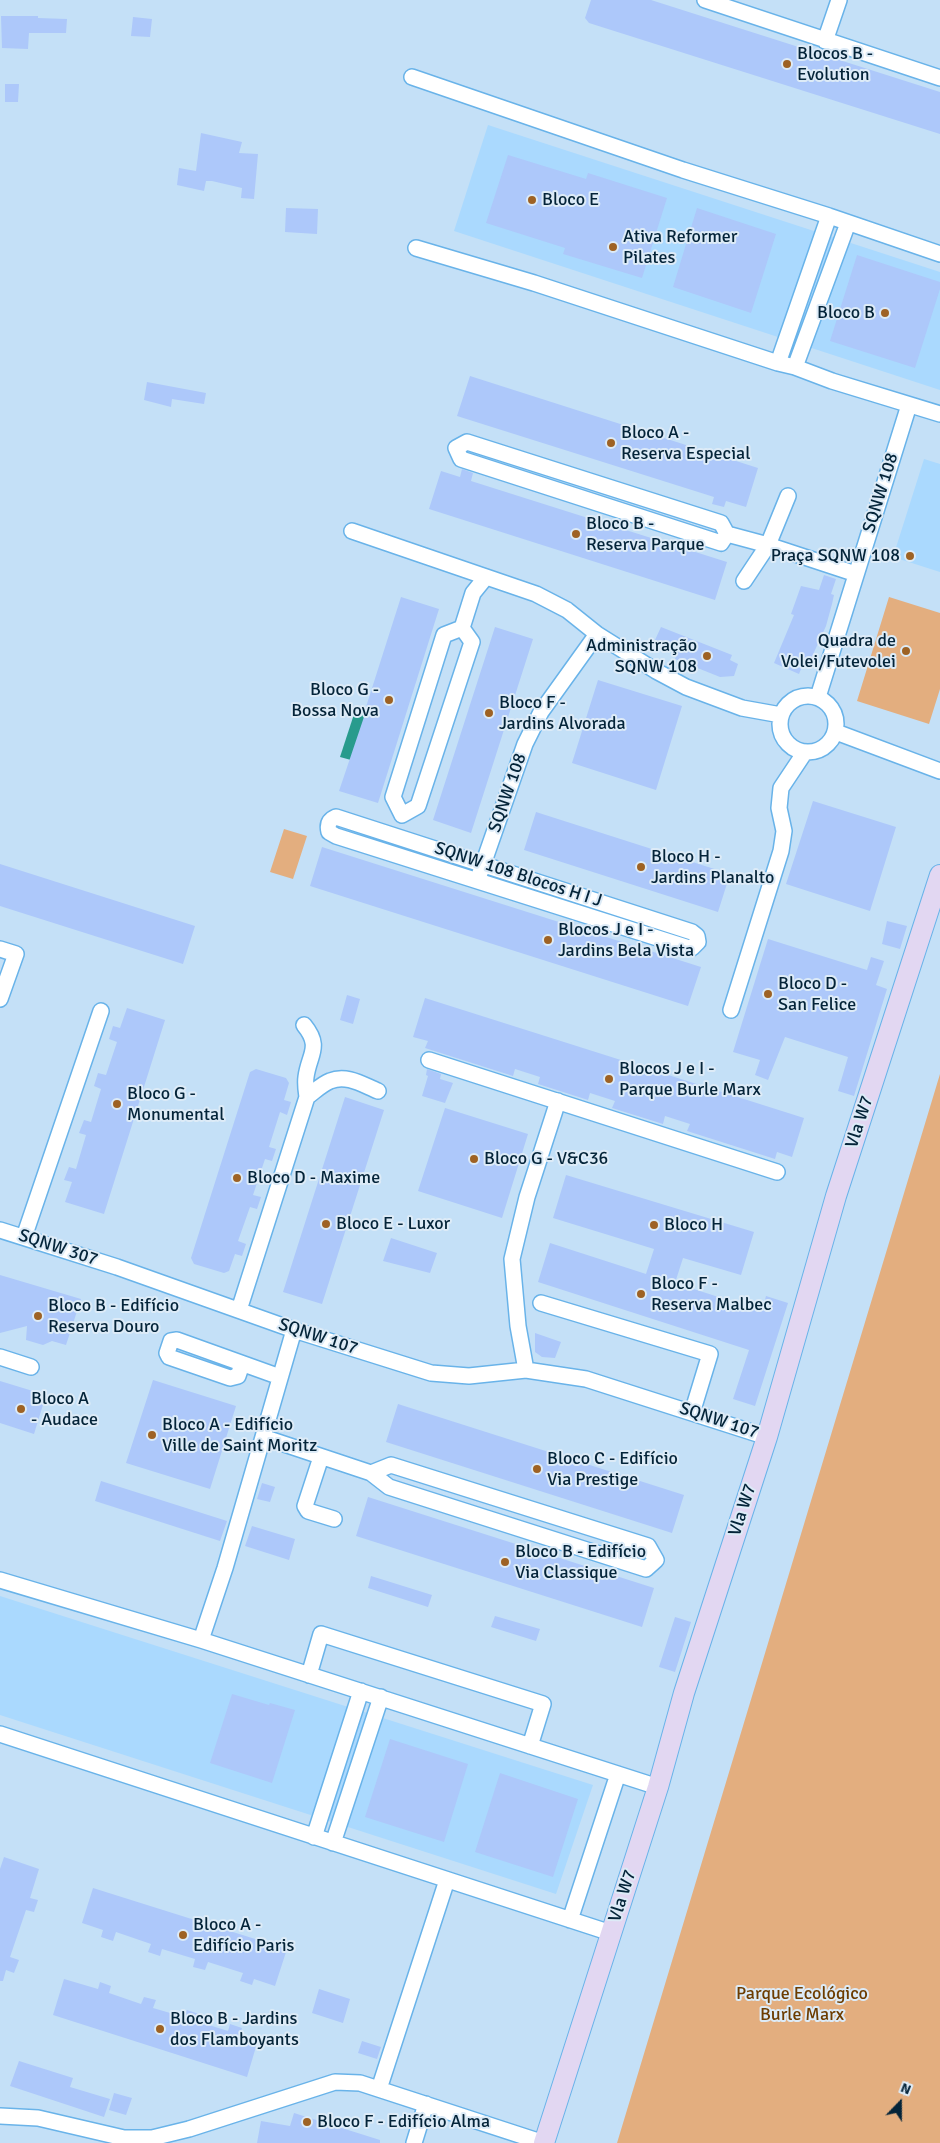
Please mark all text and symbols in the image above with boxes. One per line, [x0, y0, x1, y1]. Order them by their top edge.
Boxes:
place label: Blocos B - Evolution [797, 43, 873, 86]
marker: Blocos B - Evolution [781, 58, 793, 70]
place label: Bloco E [542, 189, 599, 211]
marker: Bloco E [526, 194, 538, 206]
place label: Ativa Reformer Pilates [623, 226, 737, 268]
marker: Ativa Reformer Pilates [607, 241, 619, 253]
place label: Bloco B [817, 302, 875, 324]
marker: Bloco B [879, 307, 891, 319]
place label: Bloco A - Reserva Especial [621, 422, 750, 464]
marker: Bloco A - Reserva Especial [605, 437, 617, 449]
street label: SQNW 108 [859, 450, 903, 536]
place label: Bloco B - Reserva Parque [586, 513, 705, 556]
marker: Bloco B - Reserva Parque [570, 528, 582, 540]
place label: Praça SQNW 108 [771, 545, 900, 567]
marker: Praça SQNW 108 [904, 550, 916, 562]
place label: Quadra de Volei/Futevolei [781, 630, 896, 672]
place label: Administração SQNW 108 [586, 635, 697, 678]
marker: Quadra de Volei/Futevolei [900, 645, 912, 657]
marker: Administração SQNW 108 [701, 650, 713, 662]
place label: Bloco G - Bossa Nova [291, 679, 379, 722]
place label: Bloco F - Jardins Alvorada [499, 692, 626, 734]
marker: Bloco G - Bossa Nova [383, 694, 395, 706]
marker: Bloco F - Jardins Alvorada [483, 707, 495, 719]
street label: SQNW 108 [484, 751, 532, 835]
street label: SQNW 108 Blocos H I J [432, 838, 604, 912]
place label: Bloco H - Jardins Planalto [651, 846, 774, 889]
marker: Bloco H - Jardins Planalto [635, 861, 647, 873]
place label: Blocos J e I - Jardins Bela Vista [558, 919, 694, 962]
marker: Blocos J e I - Jardins Bela Vista [542, 934, 554, 946]
place label: Bloco D - San Felice [778, 973, 856, 1016]
marker: Bloco D - San Felice [762, 988, 774, 1000]
place label: Blocos J e I - Parque Burle Marx [619, 1058, 761, 1100]
marker: Blocos J e I - Parque Burle Marx [603, 1073, 615, 1085]
place label: Bloco G - Monumental [127, 1083, 224, 1126]
street label: Vla W7 [841, 1093, 879, 1151]
marker: Bloco G - Monumental [111, 1098, 123, 1110]
place label: Bloco G - V&C36 [484, 1148, 608, 1170]
marker: Bloco G - V&C36 [468, 1153, 480, 1165]
place label: Bloco D - Maxime [247, 1167, 380, 1189]
marker: Bloco D - Maxime [231, 1172, 243, 1184]
place label: Bloco E - Luxor [336, 1213, 450, 1235]
place label: Bloco H [664, 1214, 723, 1236]
marker: Bloco E - Luxor [320, 1218, 332, 1230]
marker: Bloco H [648, 1219, 660, 1231]
street label: SQNW 307 [16, 1225, 100, 1271]
place label: Bloco F - Reserva Malbec [651, 1273, 772, 1316]
marker: Bloco F - Reserva Malbec [635, 1288, 647, 1300]
place label: Bloco B - Edifício Reserva Douro [48, 1295, 179, 1338]
marker: Bloco B - Edifício Reserva Douro [32, 1310, 44, 1322]
street label: SQNW 107 [276, 1314, 360, 1360]
place label: Bloco A - Audace [31, 1388, 98, 1430]
street label: SQNW 107 [677, 1398, 761, 1444]
marker: Bloco A - Audace [15, 1403, 27, 1415]
place label: Bloco A - Edifício Ville de Saint Moritz [162, 1414, 317, 1456]
marker: Bloco A - Edifício Ville de Saint Moritz [146, 1429, 158, 1441]
place label: Bloco C - Edifício Via Prestige [547, 1448, 678, 1490]
marker: Bloco C - Edifício Via Prestige [531, 1463, 543, 1475]
street label: Vla W7 [724, 1481, 762, 1539]
place label: Bloco B - Edifício Via Classique [515, 1541, 646, 1584]
marker: Bloco B - Edifício Via Classique [499, 1556, 511, 1568]
street label: Vla W7 [604, 1867, 642, 1925]
place label: Bloco A - Edifício Paris [193, 1914, 294, 1956]
marker: Bloco A - Edifício Paris [177, 1929, 189, 1941]
park label: Parque Ecológico Burle Marx [736, 1983, 868, 2026]
place label: Bloco B - Jardins dos Flamboyants [170, 2008, 299, 2050]
marker: Bloco B - Jardins dos Flamboyants [154, 2023, 166, 2035]
north arrow [875, 2078, 925, 2128]
text: N [898, 2079, 914, 2098]
place label: Bloco F - Edifício Alma [317, 2111, 490, 2133]
marker: Bloco F - Edifício Alma [301, 2116, 313, 2128]

